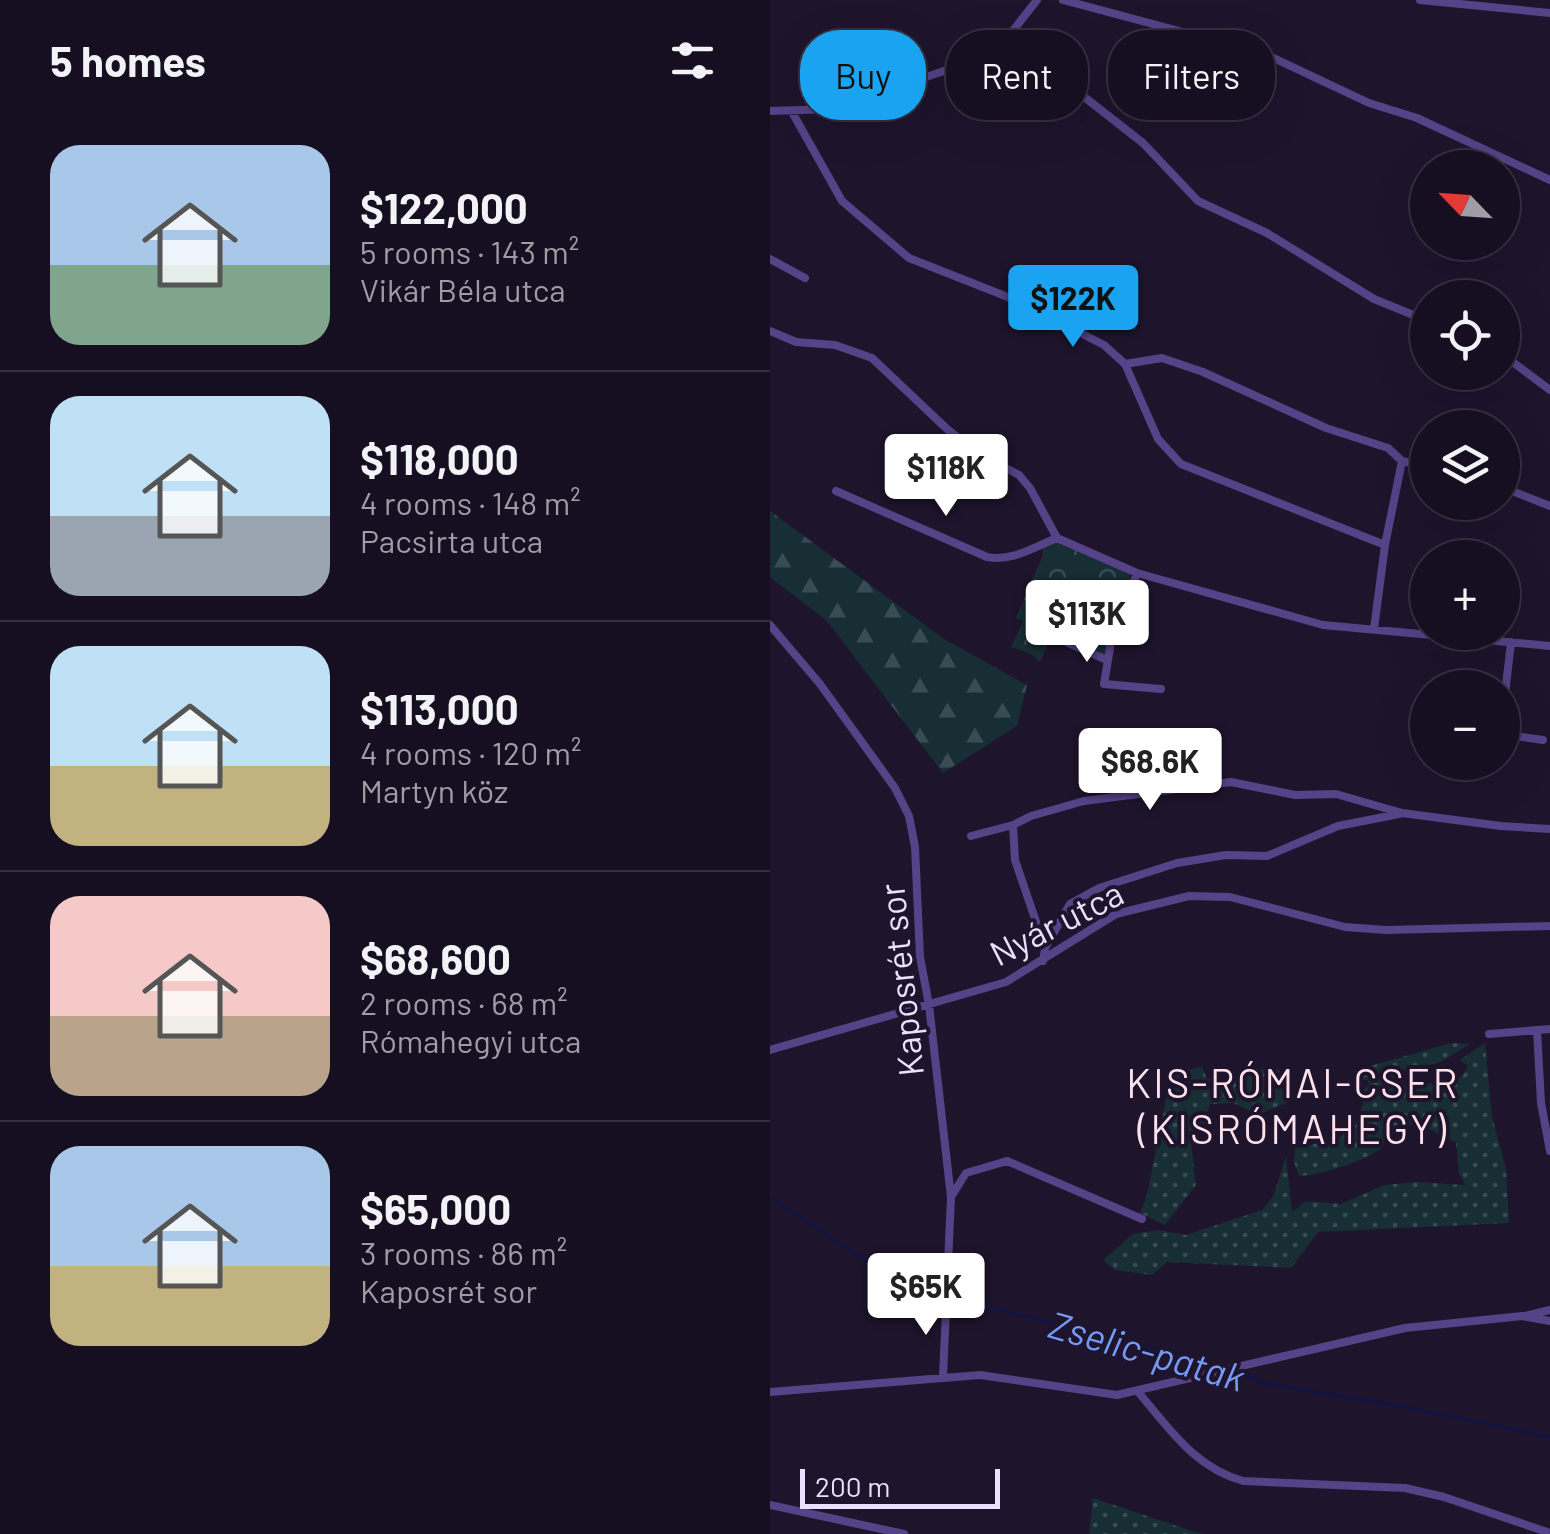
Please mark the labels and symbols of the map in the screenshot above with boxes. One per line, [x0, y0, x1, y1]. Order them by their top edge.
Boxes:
north arrow [1410, 150, 1520, 260]
pin: $122K [1003, 265, 1143, 350]
pin: $118K [876, 434, 1016, 519]
pin: $113K [1017, 580, 1157, 665]
pin: $68.6K [1069, 728, 1231, 813]
street label: Nyár utca [982, 871, 1130, 973]
street label: Kaposrét sor [869, 881, 931, 1078]
district label: KIS-RÓMAI-CSER (KISRÓMAHEGY) [1126, 1058, 1460, 1152]
pin: $65K [867, 1253, 985, 1338]
water label: Zselic-patak [1044, 1300, 1251, 1400]
scale bar [800, 1464, 1000, 1508]

